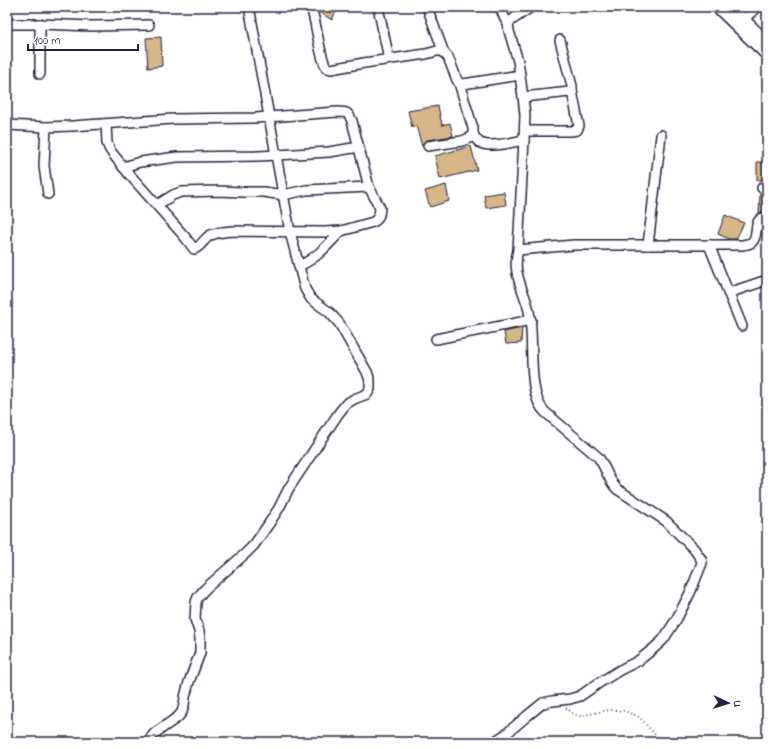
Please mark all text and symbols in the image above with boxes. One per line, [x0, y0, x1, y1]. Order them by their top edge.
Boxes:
scale bar [28, 26, 138, 52]
text: 100 m [34, 32, 61, 50]
north arrow [708, 683, 748, 723]
text: U [729, 700, 745, 708]

